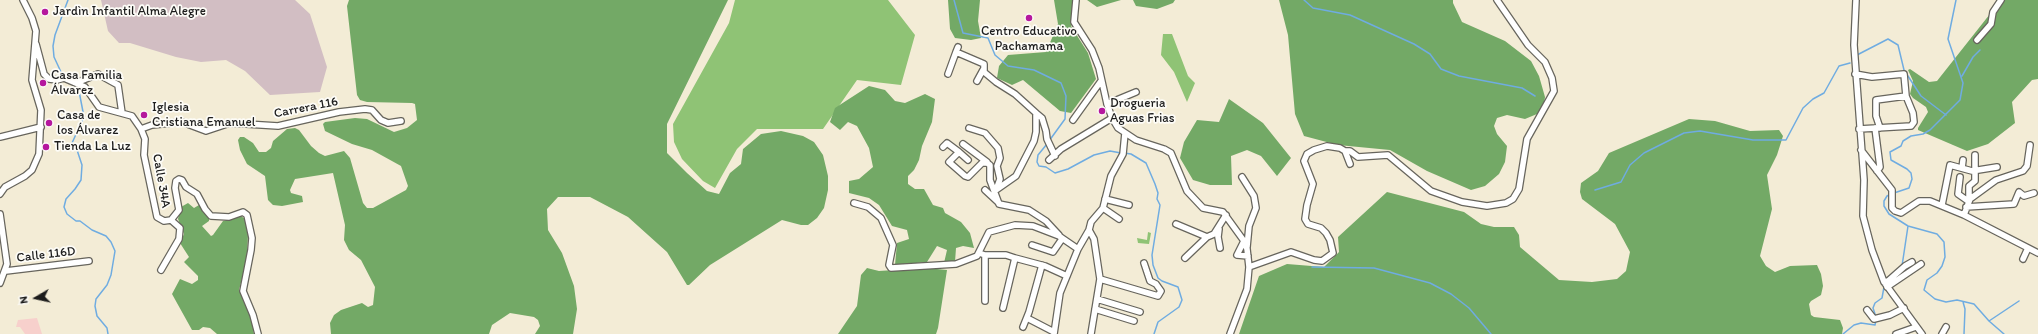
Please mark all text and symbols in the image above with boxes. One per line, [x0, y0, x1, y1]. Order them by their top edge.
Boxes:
place label: Jardìn Infantil Alma Alegre [53, 4, 206, 20]
marker: Jardìn Infantil Alma Alegre [40, 7, 50, 17]
marker: Centro Educativo Pachamama [1024, 13, 1034, 23]
place label: Centro Educativo Pachamama [981, 24, 1077, 55]
place label: Casa Familia Álvarez [51, 68, 122, 99]
marker: Casa Familia Álvarez [38, 78, 48, 88]
street label: Carrera 116 [273, 94, 339, 122]
place label: Drogueria Aguas Frias [1110, 96, 1175, 127]
place label: Iglesia Cristiana Emanuel [152, 100, 255, 131]
marker: Drogueria Aguas Frias [1097, 106, 1107, 116]
place label: Casa de los Álvarez [57, 108, 118, 139]
marker: Iglesia Cristiana Emanuel [139, 110, 149, 120]
marker: Casa de los Álvarez [44, 118, 54, 128]
place label: Tienda La Luz [54, 139, 131, 155]
marker: Tienda La Luz [41, 142, 51, 152]
street label: Calle 34A [149, 153, 173, 209]
street label: Calle 116D [16, 244, 76, 266]
north arrow [16, 278, 56, 318]
text: N [17, 295, 31, 305]

